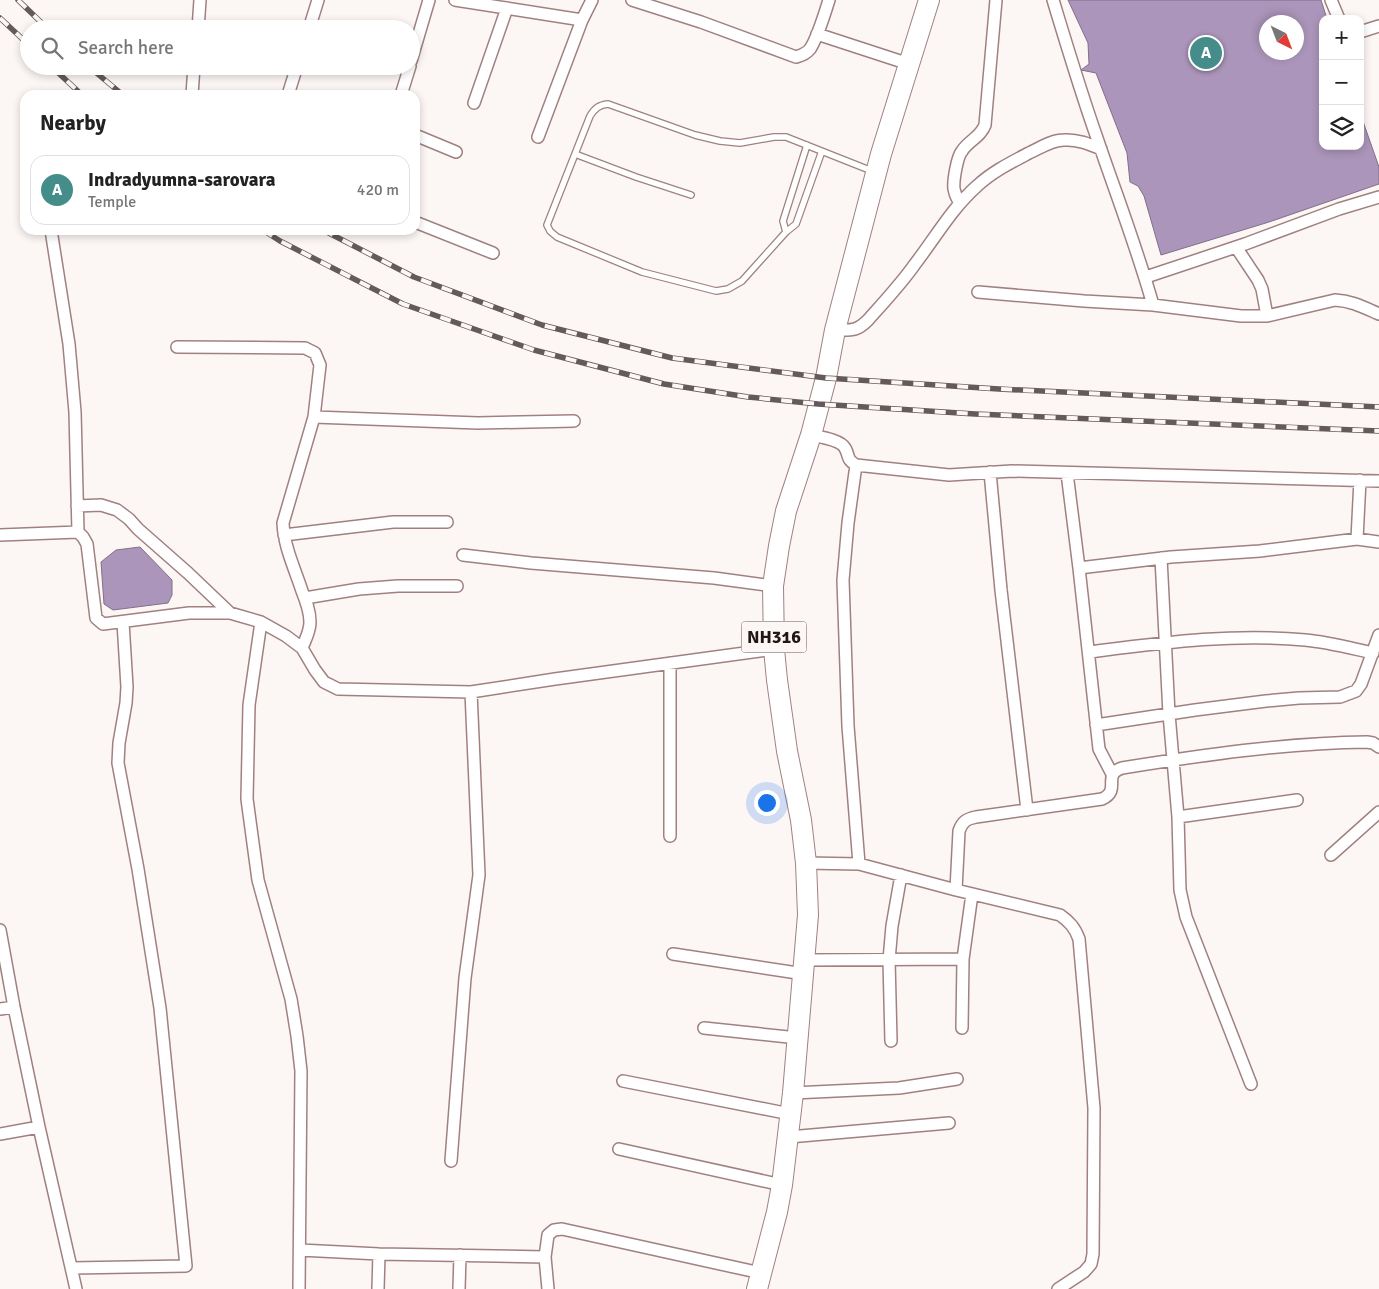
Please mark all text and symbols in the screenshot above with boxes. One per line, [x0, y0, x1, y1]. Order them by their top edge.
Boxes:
north arrow [1259, 15, 1304, 60]
map controls [1319, 15, 1364, 150]
button: + [1319, 15, 1364, 60]
search box [20, 20, 420, 75]
icon: search [38, 34, 66, 62]
pin: A [1190, 34, 1222, 72]
text: Search here [78, 36, 174, 60]
button: − [1319, 60, 1364, 105]
button: layers [1319, 105, 1364, 150]
text: Nearby [40, 110, 106, 136]
text: Indradyumna-sarovara [88, 168, 276, 192]
text: A [52, 180, 62, 200]
text: 420 m [357, 180, 399, 200]
text: Temple [88, 192, 136, 212]
road number: NH316 [742, 622, 806, 652]
your location [754, 790, 780, 816]

